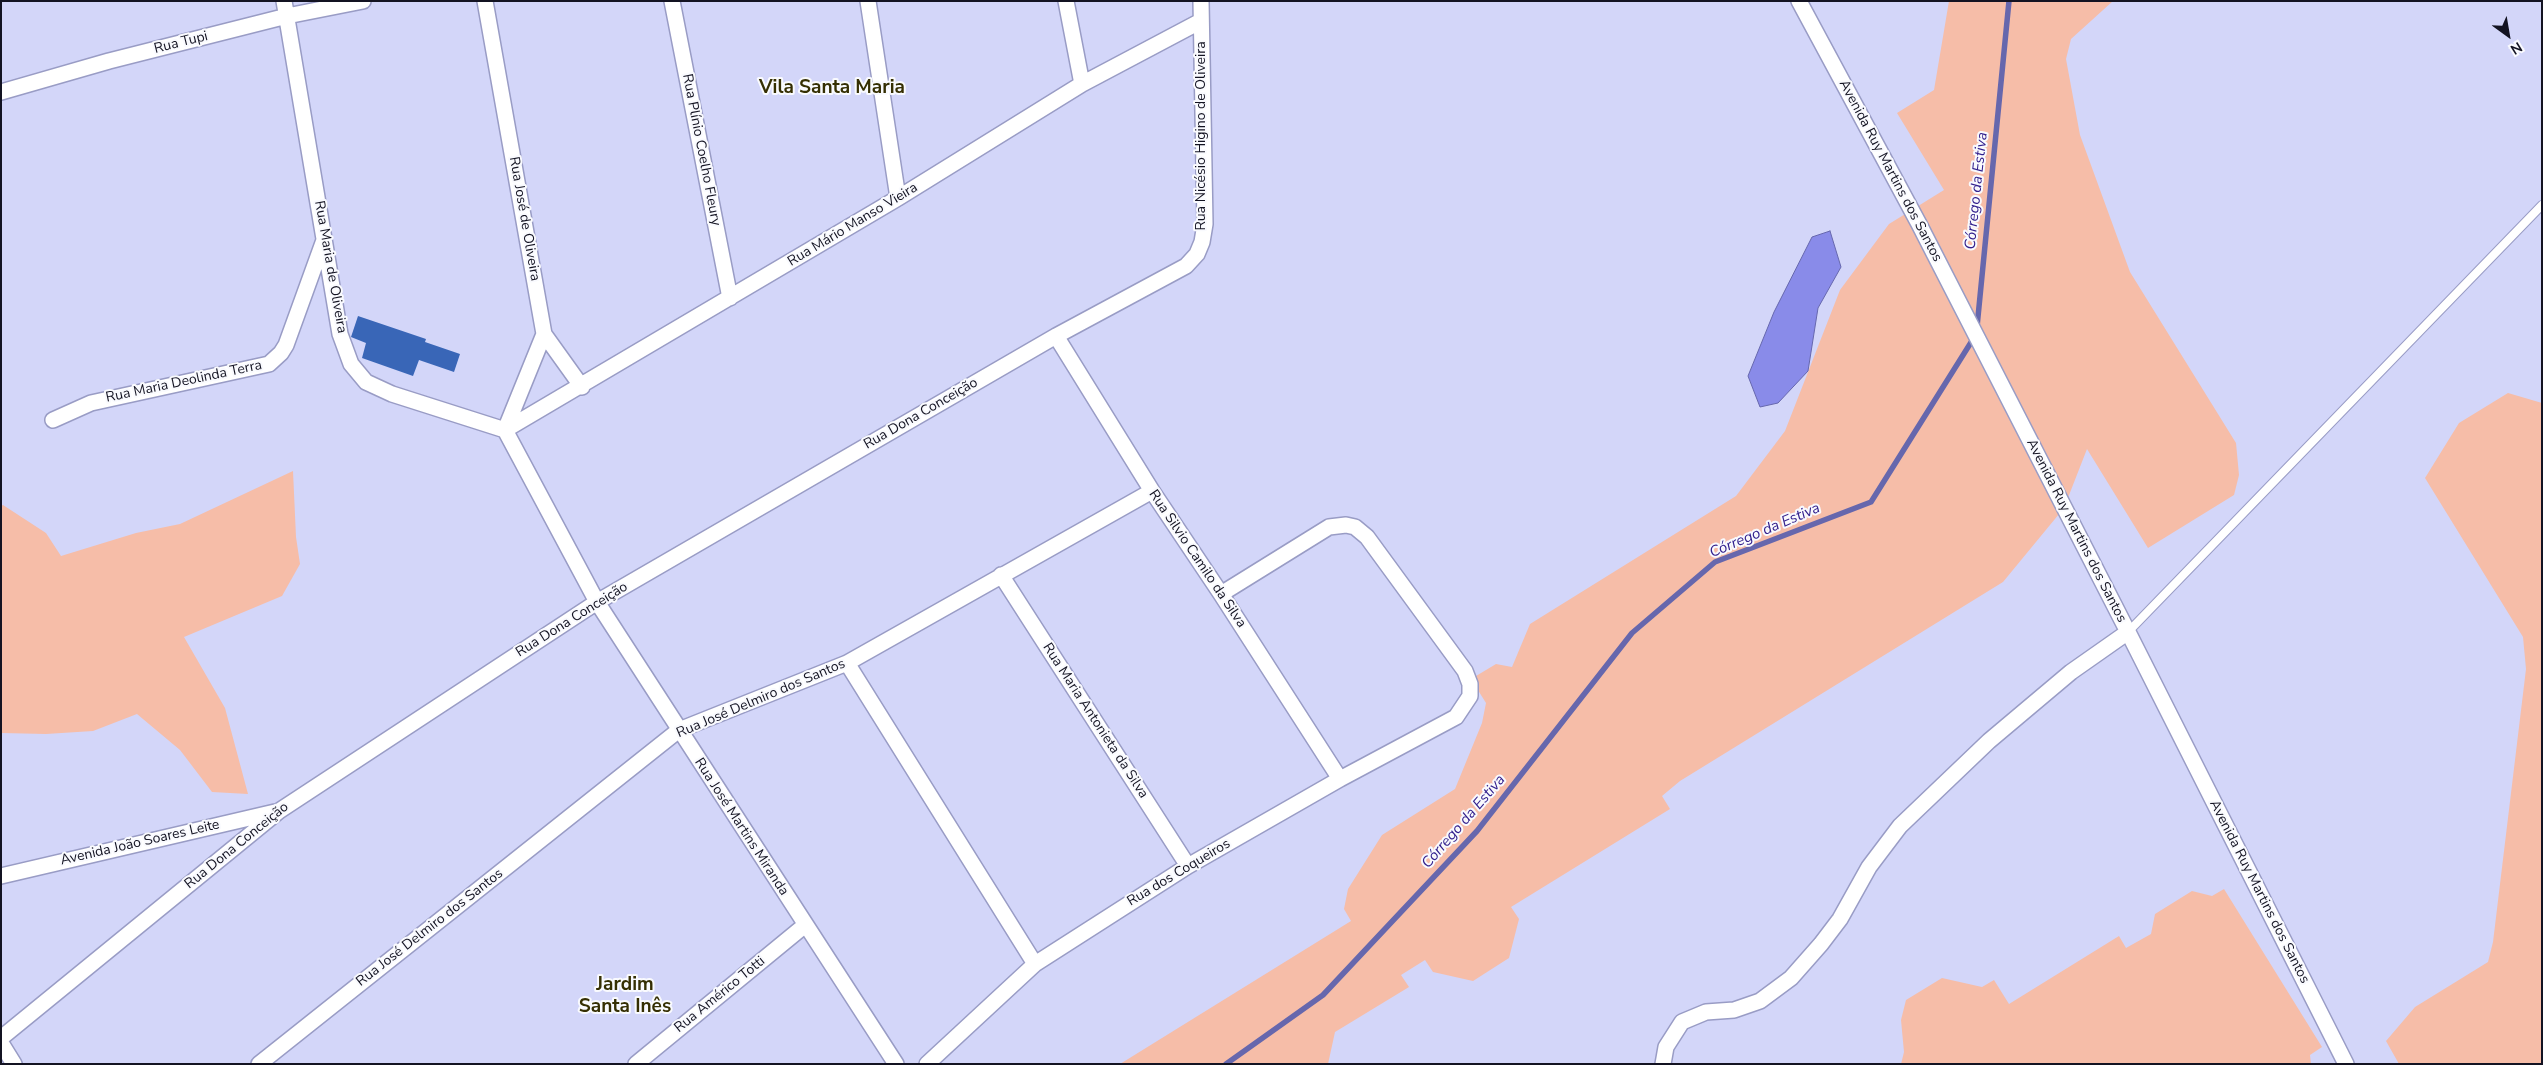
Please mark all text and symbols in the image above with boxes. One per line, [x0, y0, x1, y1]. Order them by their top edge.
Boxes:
north arrow [2483, 10, 2533, 60]
street label: Rua Tupi [152, 28, 210, 58]
text: N [2507, 37, 2526, 59]
street label: Rua Nicésio Higino de Oliveira [1194, 41, 1210, 231]
street label: Rua Plínio Coelho Fleury [678, 73, 724, 227]
district label: Vila Santa Maria [759, 77, 905, 99]
street label: Avenida Ruy Martins dos Santos [1835, 77, 1945, 265]
water label: Córrego da Estiva [1962, 131, 1992, 251]
street label: Rua José de Oliveira [505, 156, 543, 282]
street label: Rua Mário Manso Vieira [785, 180, 921, 270]
street label: Rua Maria de Oliveira [310, 199, 350, 335]
street label: Rua Maria Deolinda Terra [104, 357, 264, 407]
street label: Rua Dona Conceição [861, 375, 981, 453]
street label: Avenida Ruy Martins dos Santos [2022, 436, 2130, 626]
street label: Rua Silvio Camilo da Silva [1145, 487, 1249, 631]
water label: Córrego da Estiva [1707, 500, 1823, 562]
street label: Rua Dona Conceição [513, 579, 631, 661]
street label: Rua Maria Antonieta da Silva [1038, 640, 1152, 802]
street label: Rua José Delmiro dos Santos [674, 656, 848, 742]
street label: Rua José Martins Miranda [690, 755, 792, 899]
water label: Córrego da Estiva [1418, 772, 1510, 872]
street label: Avenida Ruy Martins dos Santos [2205, 797, 2313, 987]
street label: Rua Dona Conceição [182, 799, 292, 893]
street label: Avenida João Soares Leite [59, 816, 221, 870]
street label: Rua dos Coqueiros [1124, 836, 1234, 910]
street label: Rua José Delmiro dos Santos [353, 866, 507, 990]
street label: Rua Américo Totti [671, 953, 769, 1037]
district label: Jardim Santa Inês [579, 974, 671, 1018]

